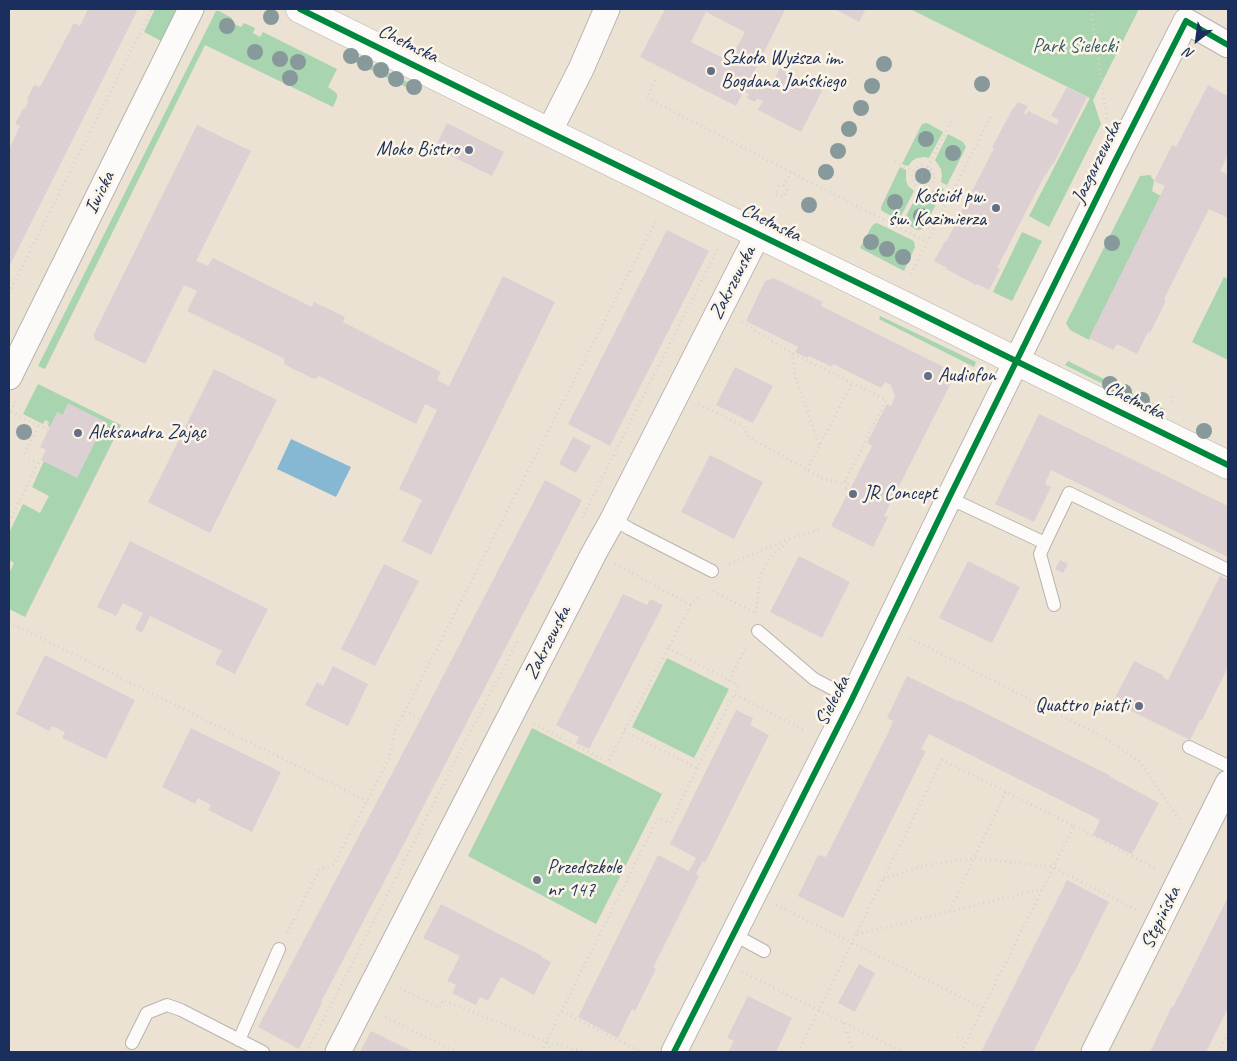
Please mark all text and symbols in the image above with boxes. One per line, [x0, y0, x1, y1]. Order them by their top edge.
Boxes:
north arrow [1172, 15, 1222, 65]
street label: Chełmska [374, 19, 442, 69]
park label: Park Sielecki [1033, 35, 1117, 59]
text: N [1181, 44, 1197, 63]
place label: Szkoła Wyższa im. Bogdana Jańskiego [721, 47, 846, 94]
marker: Szkoła Wyższa im. Bogdana Jańskiego [705, 65, 717, 77]
street label: Jazgarzewska [1067, 117, 1127, 207]
place label: Moko Bistro [376, 138, 459, 162]
marker: Moko Bistro [463, 144, 475, 156]
street label: Iwicka [80, 168, 120, 218]
place label: Kościół pw. św. Kazimierza [888, 185, 986, 232]
street label: Chełmska [737, 198, 805, 248]
marker: Kościół pw. św. Kazimierza [990, 202, 1002, 214]
street label: Zakrzewska [704, 242, 762, 324]
place label: Audiofon [938, 364, 996, 388]
marker: Audiofon [922, 370, 934, 382]
street label: Chełmska [1101, 376, 1169, 426]
place label: Aleksandra Zając [88, 421, 206, 445]
marker: Aleksandra Zając [72, 427, 84, 439]
place label: JR Concept [863, 482, 937, 506]
marker: JR Concept [847, 488, 859, 500]
street label: Zakrzewska [519, 602, 577, 684]
street label: Sielecka [810, 672, 856, 730]
place label: Quattro piatti [1035, 694, 1129, 718]
marker: Quattro piatti [1133, 700, 1145, 712]
place label: Przedszkole nr 147 [547, 856, 621, 903]
marker: Przedszkole nr 147 [531, 874, 543, 886]
street label: Stępińska [1136, 883, 1186, 953]

